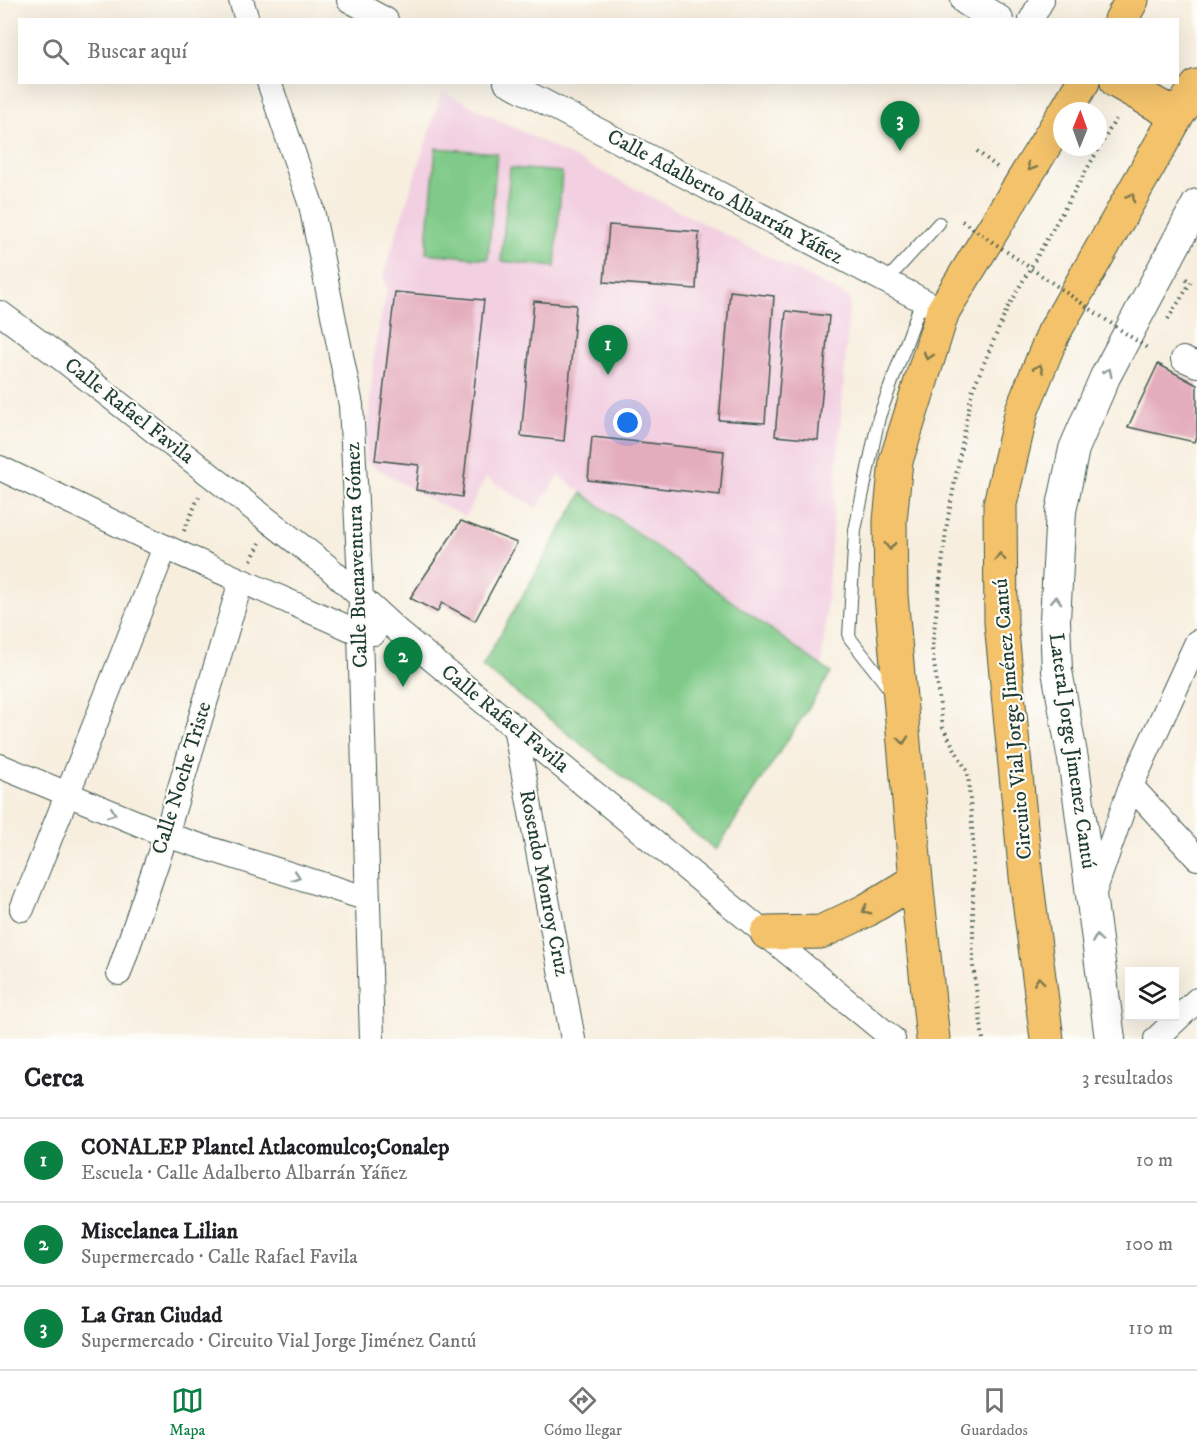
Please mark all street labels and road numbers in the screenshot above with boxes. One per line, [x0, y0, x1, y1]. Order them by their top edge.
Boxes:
street label: Calle Adalberto Albarrán Yáñez [603, 124, 847, 270]
street label: Calle Rafael Favila [59, 352, 199, 470]
street label: Calle Buenaventura Gómez [340, 442, 374, 668]
street label: Circuito Vial Jorge Jiménez Cantú [988, 577, 1038, 861]
street label: Lateral Jorge Jimenez Cantú [1043, 631, 1101, 871]
street label: Calle Rafael Favila [436, 659, 574, 779]
street label: Calle Noche Triste [146, 698, 218, 857]
street label: Rosendo Monroy Cruz [513, 788, 575, 978]

